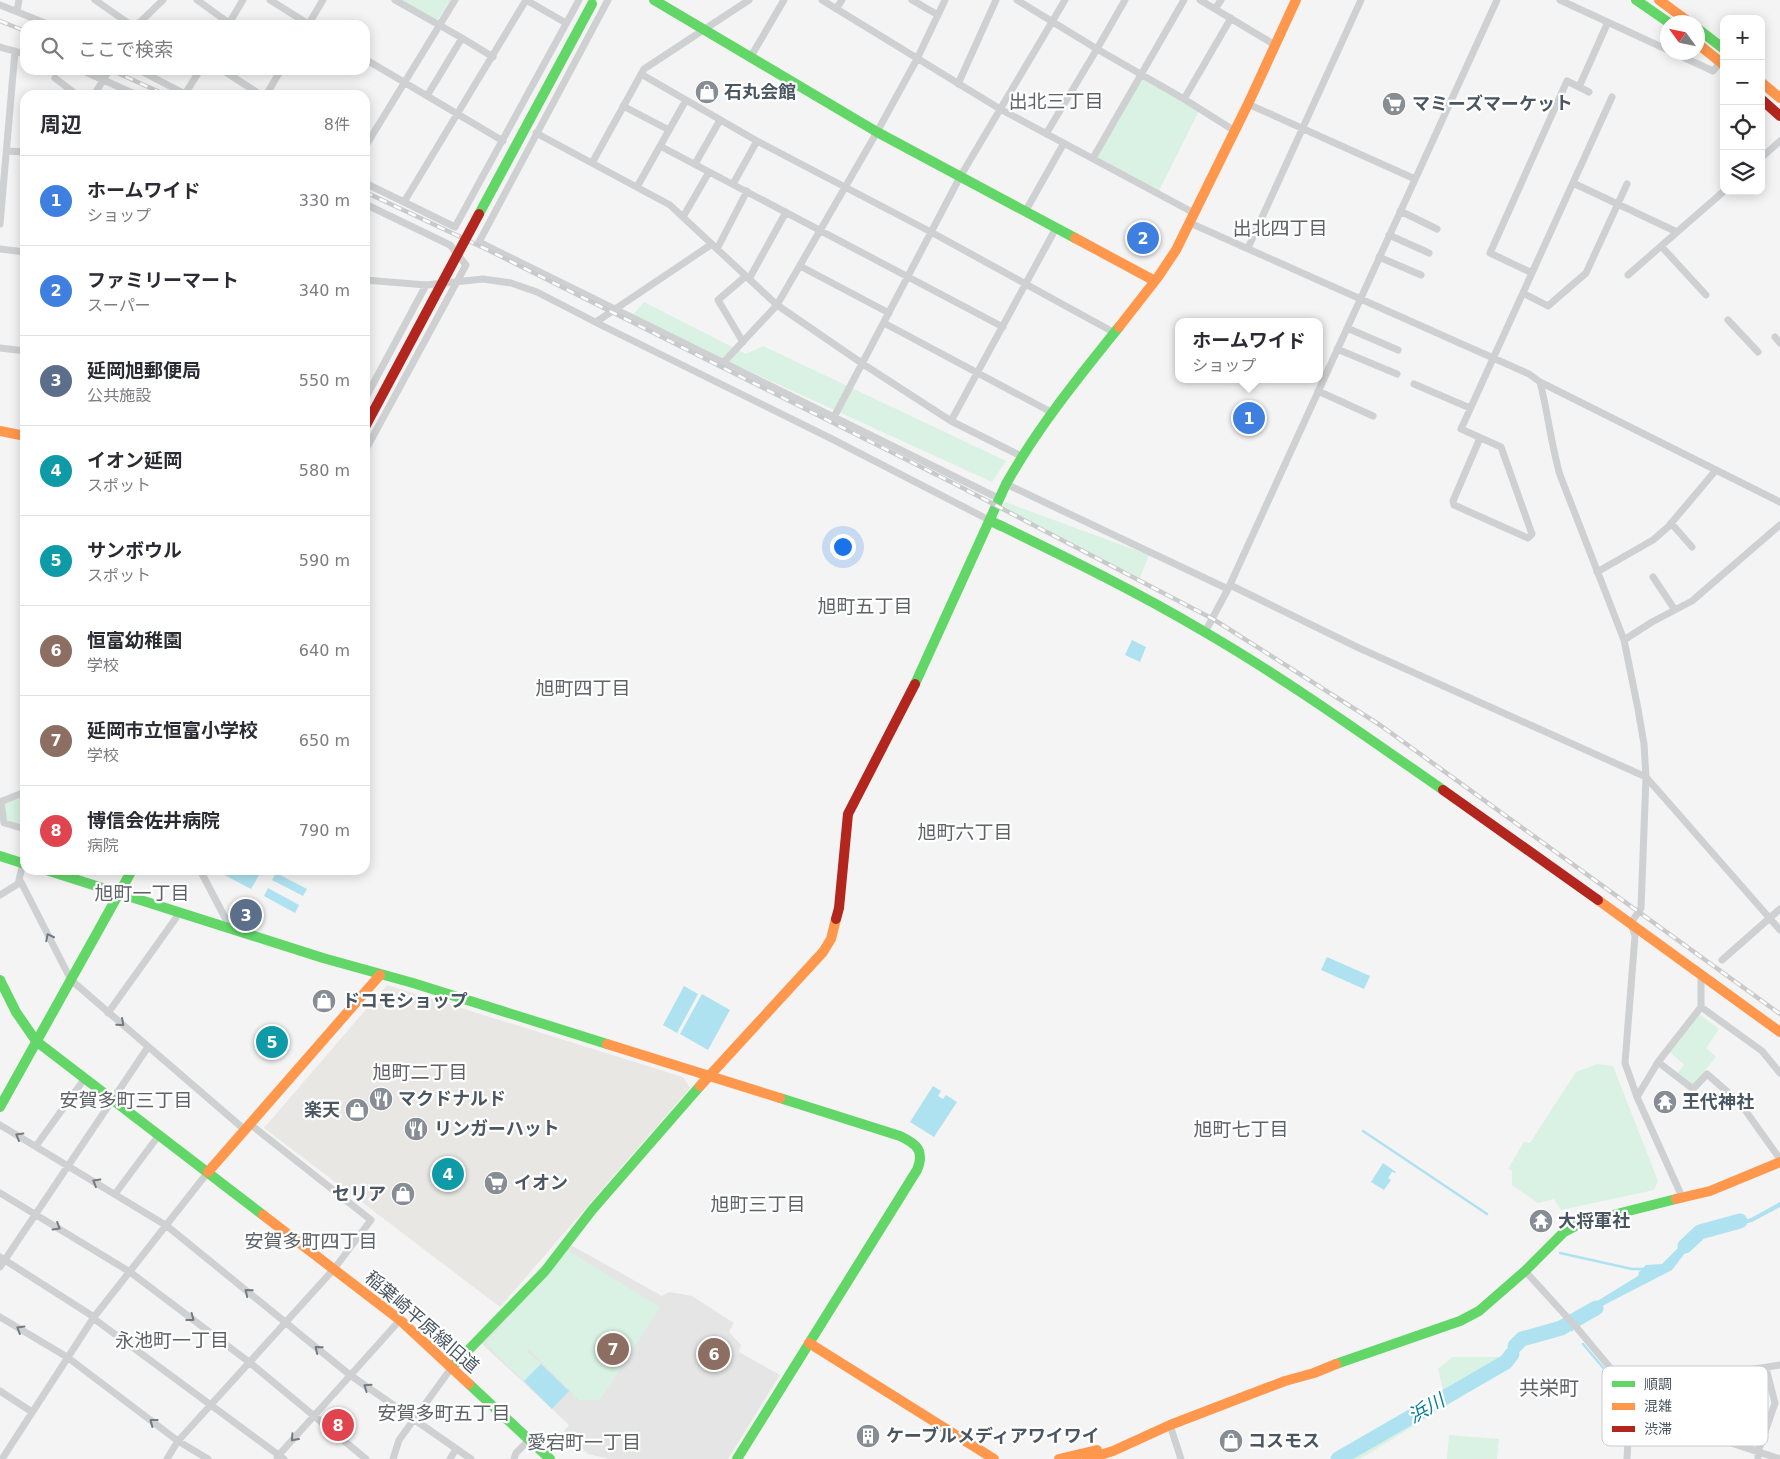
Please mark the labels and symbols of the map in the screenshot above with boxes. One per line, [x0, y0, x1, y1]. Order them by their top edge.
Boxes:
north arrow [1660, 15, 1705, 60]
shop icon: 石丸会館 [694, 79, 720, 105]
place label: 石丸会館 [724, 81, 796, 102]
district label: 出北三丁目 [1008, 90, 1104, 112]
supermarket icon: マミーズマーケット [1381, 91, 1407, 117]
place label: マミーズマーケット [1412, 93, 1573, 114]
district label: 出北四丁目 [1232, 217, 1328, 239]
pin: 2 [1127, 219, 1159, 257]
pin: 1 [1233, 399, 1265, 437]
your location [830, 534, 856, 560]
district label: 旭町五丁目 [817, 595, 913, 617]
district label: 旭町四丁目 [535, 677, 631, 699]
district label: 旭町六丁目 [917, 821, 1013, 843]
district label: 旭町一丁目 [94, 882, 190, 904]
pin: 3 [230, 896, 262, 934]
one-way arrow [45, 933, 55, 942]
shop icon: ドコモショップ [311, 988, 337, 1014]
place label: ドコモショップ [342, 990, 468, 1011]
one-way arrow [115, 1018, 124, 1026]
pin: 5 [256, 1023, 288, 1061]
district label: 旭町二丁目 [372, 1061, 468, 1083]
restaurant icon: マクドナルド [368, 1086, 394, 1112]
place label: マクドナルド [398, 1088, 506, 1109]
district label: 安賀多町三丁目 [59, 1089, 193, 1111]
temple icon: 王代神社 [1652, 1089, 1678, 1115]
place label: 王代神社 [1682, 1091, 1754, 1112]
shop icon: 楽天 [344, 1097, 370, 1123]
place label: 楽天 [304, 1099, 340, 1120]
restaurant icon: リンガーハット [403, 1116, 429, 1142]
place label: リンガーハット [434, 1118, 560, 1139]
district label: 旭町七丁目 [1193, 1118, 1289, 1140]
one-way arrow [15, 1133, 24, 1143]
pin: 4 [432, 1155, 464, 1193]
supermarket icon: イオン [483, 1170, 509, 1196]
place label: イオン [514, 1172, 568, 1193]
one-way arrow [92, 1178, 101, 1188]
shop icon: セリア [390, 1181, 416, 1207]
place label: セリア [332, 1183, 386, 1204]
district label: 旭町三丁目 [710, 1193, 806, 1215]
temple icon: 大将軍社 [1528, 1208, 1554, 1234]
place label: 大将軍社 [1558, 1210, 1630, 1231]
one-way arrow [51, 1221, 60, 1231]
district label: 安賀多町四丁目 [244, 1230, 378, 1252]
street label: 稲葉崎平原線旧道 [361, 1266, 484, 1377]
one-way arrow [244, 1289, 253, 1298]
one-way arrow [185, 1313, 194, 1321]
one-way arrow [16, 1325, 25, 1335]
district label: 永池町一丁目 [115, 1329, 229, 1351]
pin: 7 [597, 1330, 629, 1368]
pin: 6 [698, 1335, 730, 1373]
one-way arrow [315, 1347, 324, 1355]
legend [1602, 1366, 1768, 1446]
district label: 共栄町 [1519, 1376, 1579, 1400]
text: 順調 [1644, 1376, 1672, 1392]
one-way arrow [364, 1384, 373, 1393]
water label: 浜川 [1404, 1388, 1450, 1427]
text: 混雑 [1644, 1398, 1672, 1414]
district label: 安賀多町五丁目 [377, 1402, 511, 1424]
pin: 8 [322, 1406, 354, 1444]
one-way arrow [149, 1419, 159, 1428]
text: 渋滞 [1644, 1421, 1672, 1437]
building icon: ケーブルメディアワイワイ [855, 1423, 881, 1449]
place label: ケーブルメディアワイワイ [886, 1425, 1100, 1446]
shop icon: コスモス [1218, 1428, 1244, 1454]
place label: コスモス [1248, 1430, 1320, 1451]
district label: 愛宕町一丁目 [527, 1431, 641, 1453]
one-way arrow [291, 1432, 300, 1441]

